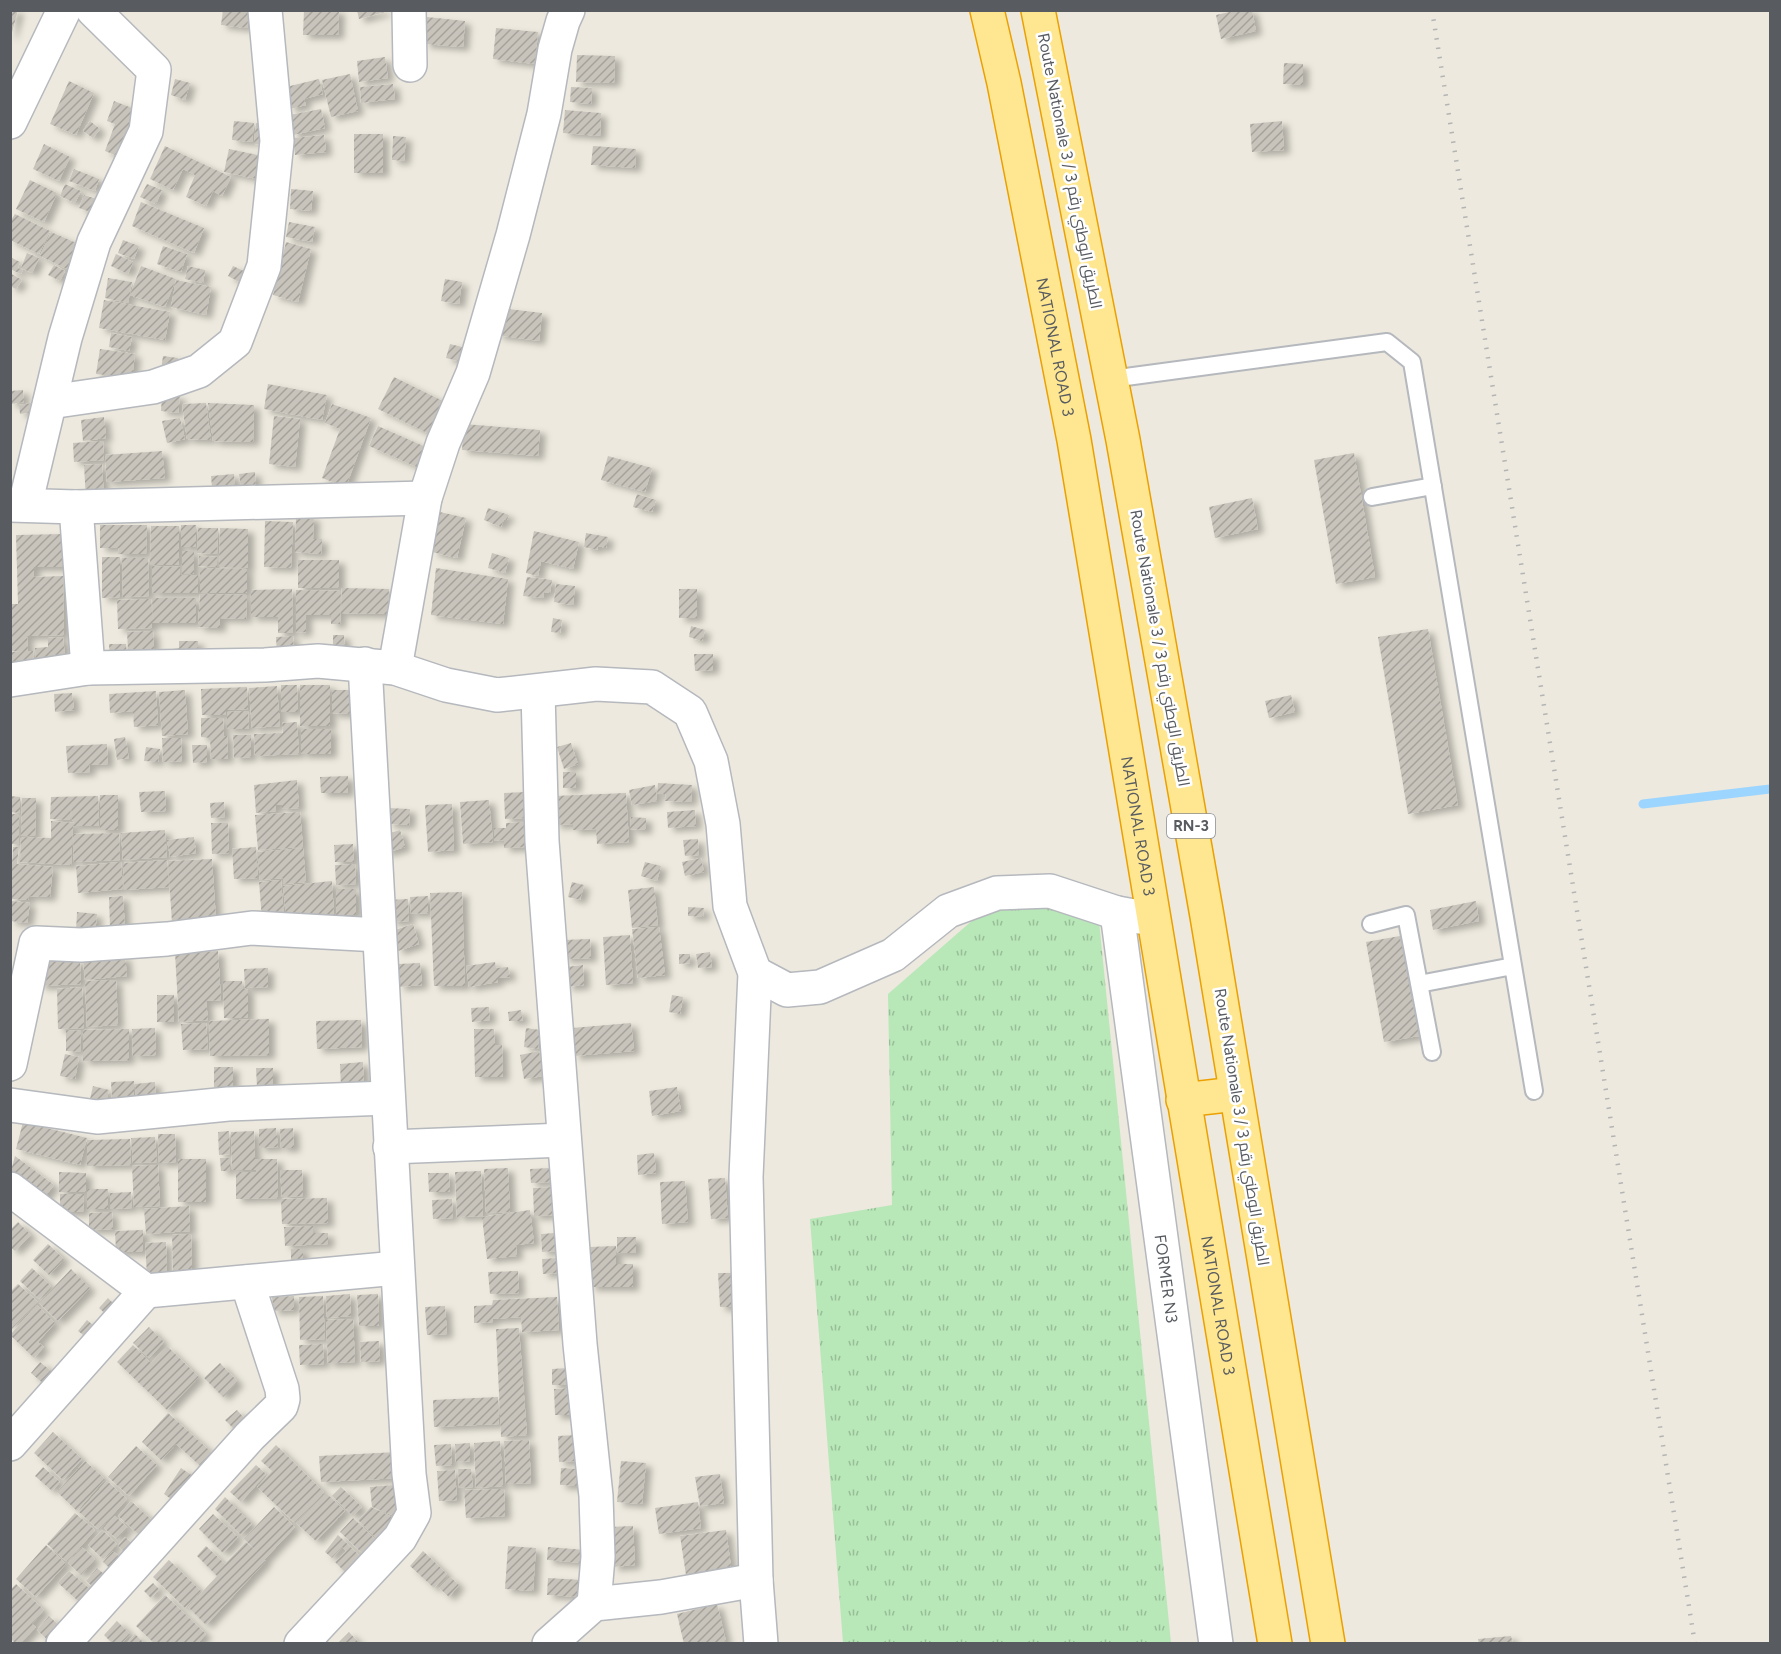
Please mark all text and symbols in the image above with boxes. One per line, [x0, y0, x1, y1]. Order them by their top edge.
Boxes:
street label: Route Nationale 3 / الطريق الوطني رقم 3 [1030, 31, 1106, 311]
street label: NATIONAL ROAD 3 [1033, 276, 1079, 418]
street label: Route Nationale 3 / الطريق الوطني رقم 3 [1122, 508, 1194, 789]
street label: NATIONAL ROAD 3 [1117, 755, 1159, 897]
road number: RN-3 [1167, 814, 1215, 838]
street label: Route Nationale 3 / الطريق الوطني رقم 3 [1207, 987, 1273, 1268]
street label: FORMER N3 [1151, 1233, 1182, 1324]
street label: NATIONAL ROAD 3 [1197, 1234, 1239, 1376]

